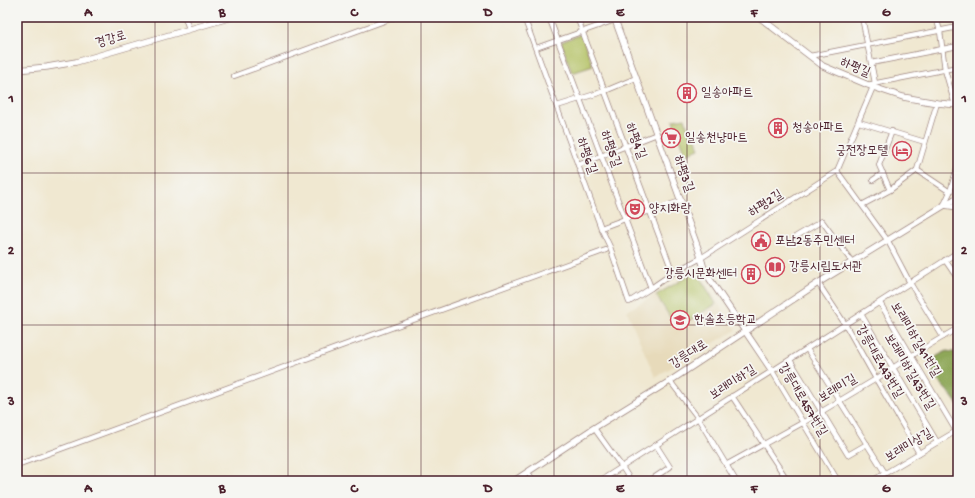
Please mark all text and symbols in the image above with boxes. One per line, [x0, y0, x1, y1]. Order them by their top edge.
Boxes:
text: A [83, 6, 93, 21]
text: B [218, 6, 227, 21]
text: C [349, 6, 359, 21]
text: D [483, 6, 493, 21]
text: E [616, 6, 625, 21]
text: F [750, 6, 759, 21]
text: G [882, 6, 891, 21]
street label: 경강로 [94, 28, 128, 52]
street label: 하평길 [838, 55, 872, 81]
building icon: 일송아파트 [676, 82, 698, 104]
place label: 일송아파트 [701, 86, 753, 101]
text: 1 [7, 92, 14, 107]
text: 1 [960, 92, 967, 107]
building icon: 청송아파트 [767, 117, 789, 139]
street label: 하평4길 [621, 121, 649, 161]
place label: 청송아파트 [792, 121, 844, 136]
supermarket icon: 일송천냥마트 [660, 127, 682, 149]
street label: 하평5길 [596, 128, 624, 170]
place label: 일송천냥마트 [685, 131, 748, 146]
street label: 하평6길 [572, 136, 600, 176]
hotel icon: 궁전장모텔 [891, 140, 913, 162]
place label: 궁전장모텔 [836, 144, 889, 159]
street label: 하평3길 [669, 154, 697, 194]
street label: 하평2길 [746, 187, 786, 221]
theatre icon: 양지화랑 [624, 198, 646, 220]
place label: 양지화랑 [649, 202, 691, 217]
public building icon: 포남2동주민센터 [750, 230, 772, 252]
place label: 포남2동주민센터 [775, 234, 855, 249]
text: 2 [8, 244, 15, 259]
text: 2 [961, 244, 968, 259]
library icon: 강릉시립도서관 [764, 256, 786, 278]
place label: 강릉시립도서관 [789, 260, 862, 275]
building icon: 강릉시문화센터 [740, 263, 762, 285]
place label: 강릉시문화센터 [664, 267, 737, 282]
street label: 보래미하길41번길 [887, 300, 943, 380]
school or university icon: 한솔초등학교 [669, 309, 691, 331]
place label: 한솔초등학교 [694, 312, 757, 328]
street label: 강릉대로443번길 [852, 323, 906, 401]
street label: 보래미하길43번길 [880, 331, 938, 413]
street label: 강릉대로 [667, 337, 711, 373]
street label: 강릉대로457번길 [774, 361, 830, 439]
street label: 보래미하길 [707, 362, 759, 404]
street label: 보래미길 [816, 372, 860, 406]
text: 3 [7, 395, 15, 410]
text: 3 [960, 395, 968, 410]
street label: 보래미상길 [883, 426, 935, 466]
text: A [83, 482, 93, 497]
text: B [218, 482, 227, 497]
text: C [349, 482, 359, 497]
text: D [483, 482, 493, 497]
text: E [616, 482, 625, 497]
text: F [750, 482, 759, 497]
text: G [882, 482, 891, 497]

